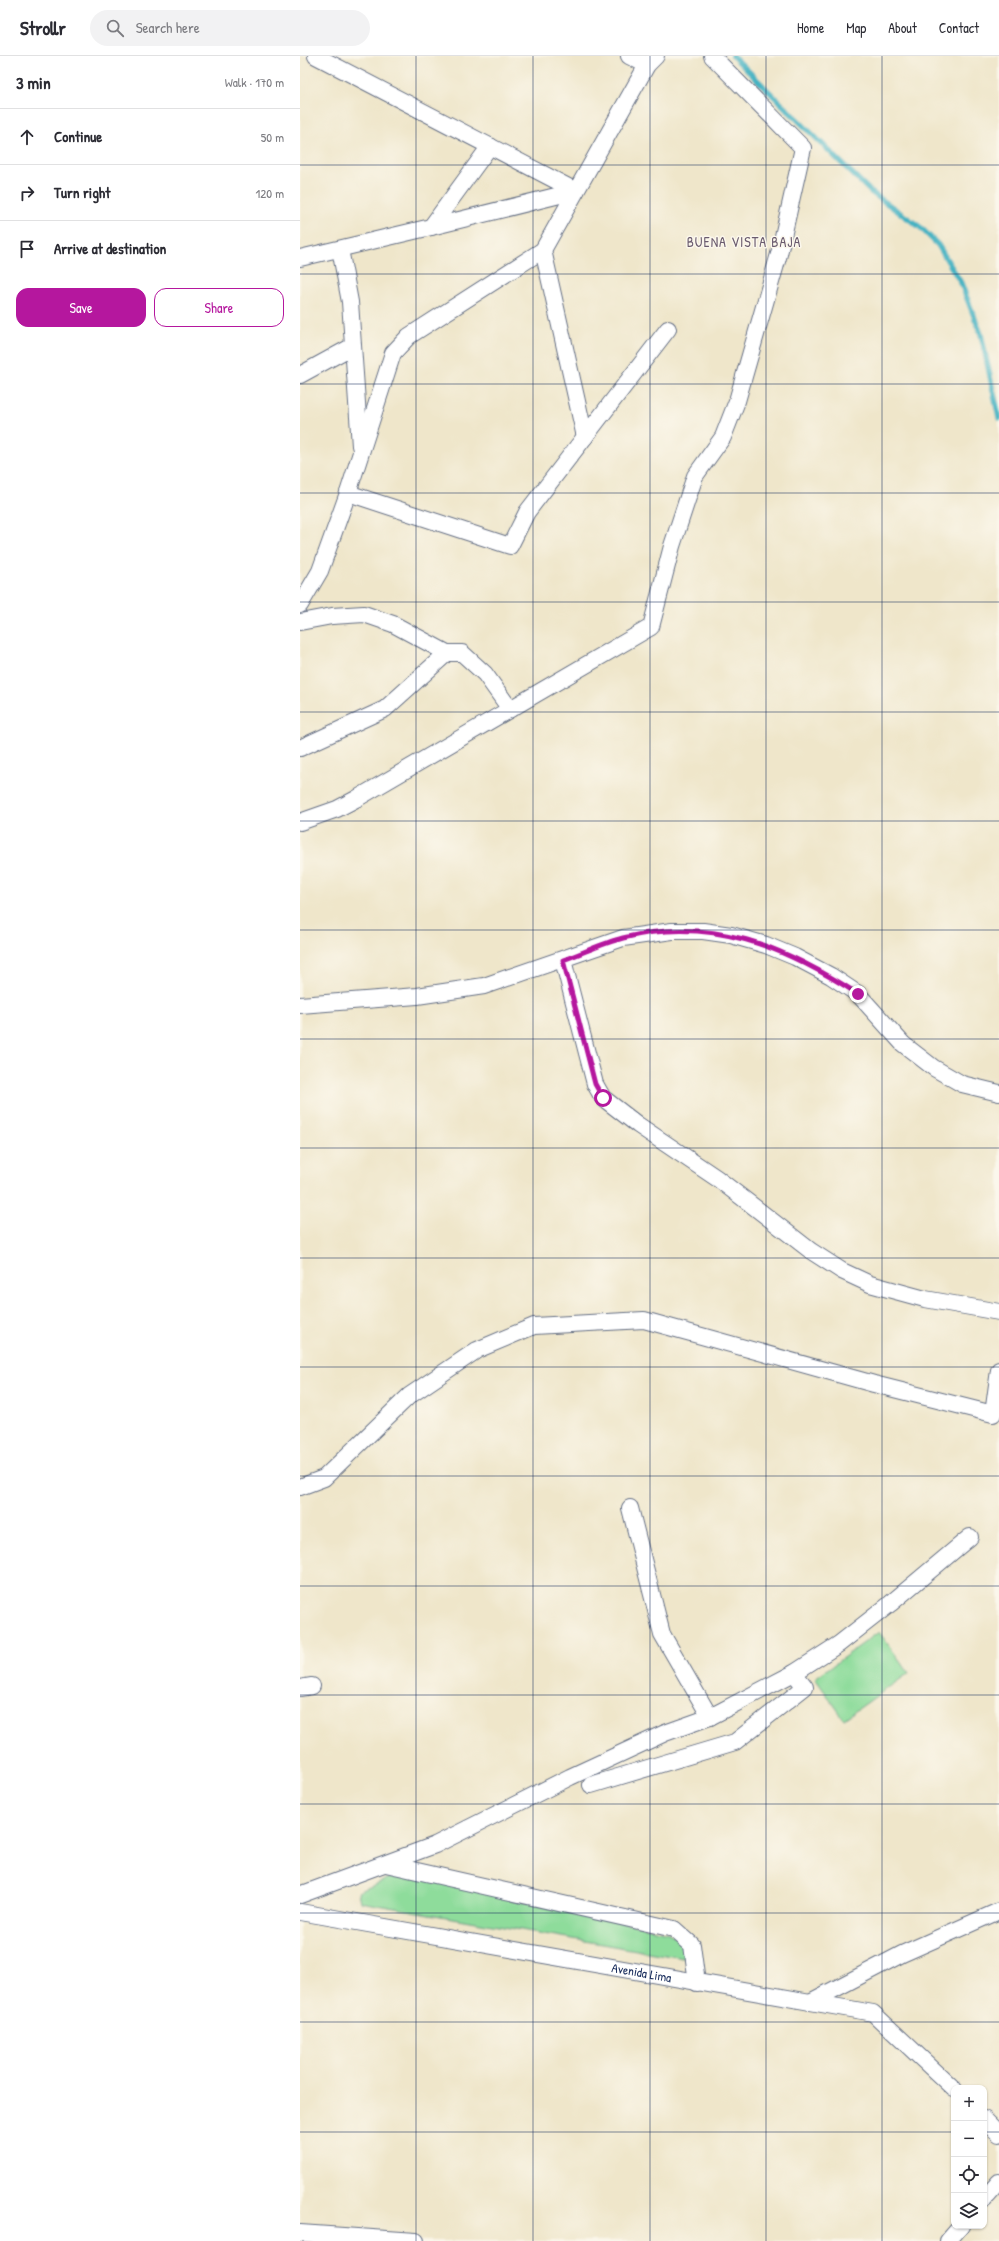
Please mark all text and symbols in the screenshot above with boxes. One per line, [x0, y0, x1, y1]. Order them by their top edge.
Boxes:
search box [90, 10, 370, 46]
text: Strollr [20, 15, 66, 41]
icon: search [104, 17, 126, 39]
text: Search here [136, 17, 200, 38]
text: Home [797, 18, 824, 37]
text: Map [846, 18, 866, 37]
text: About [888, 18, 917, 37]
text: Contact [939, 18, 979, 37]
text: 3 min [16, 71, 51, 94]
text: Walk · 170 m [225, 73, 284, 91]
icon: ahead [16, 126, 38, 148]
text: Continue [54, 126, 102, 147]
text: 50 m [261, 128, 284, 146]
icon: right [16, 182, 38, 204]
text: Turn right [54, 182, 110, 203]
text: 120 m [256, 184, 284, 202]
district label: BUENA VISTA BAJA [687, 232, 801, 251]
icon: arrive [16, 238, 38, 260]
text: Arrive at destination [54, 238, 166, 259]
button: Save [16, 288, 146, 327]
button: Share [154, 288, 284, 327]
route end [849, 985, 867, 1003]
route start [594, 1089, 612, 1107]
street label: Avenida Lima [610, 1958, 673, 1986]
map controls [951, 2085, 987, 2229]
button: + [951, 2085, 987, 2121]
button: − [951, 2121, 987, 2157]
button: locate [951, 2157, 987, 2193]
button: layers [951, 2193, 987, 2229]

